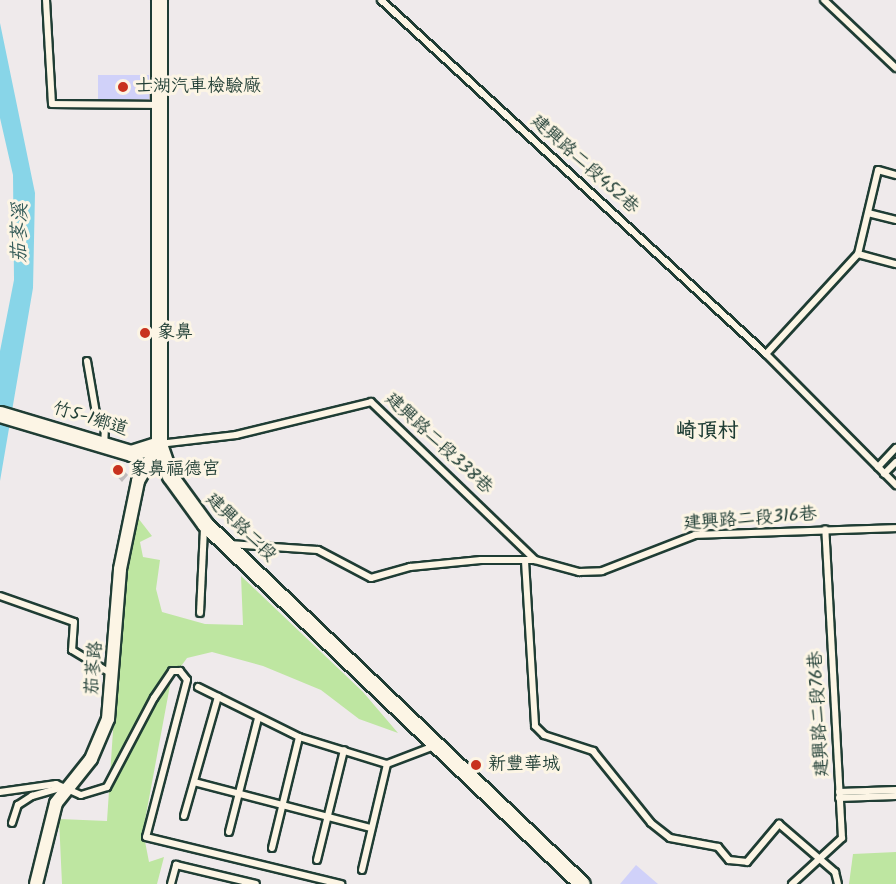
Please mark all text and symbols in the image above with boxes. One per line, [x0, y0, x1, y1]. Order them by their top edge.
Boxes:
place label: 士湖汽車檢驗廠 [135, 76, 261, 98]
marker: 士湖汽車檢驗廠 [116, 80, 130, 94]
street label: 建興路二段452巷 [525, 111, 643, 219]
water label: 茄苳溪 [8, 203, 34, 263]
place label: 象鼻 [157, 322, 193, 344]
marker: 象鼻 [138, 326, 152, 340]
street label: 建興路二段338巷 [380, 389, 496, 499]
street label: 竹5-1鄉道 [50, 398, 130, 442]
district label: 崎頂村 [676, 419, 738, 445]
place label: 象鼻福德宮 [130, 459, 220, 481]
marker: 象鼻福德宮 [111, 463, 125, 477]
street label: 建興路二段 [200, 489, 280, 567]
street label: 建興路二段316巷 [682, 505, 818, 535]
street label: 茄苳路 [82, 640, 108, 696]
street label: 建興路二段76巷 [806, 650, 834, 778]
place label: 新豐華城 [488, 754, 560, 776]
marker: 新豐華城 [469, 758, 483, 772]

